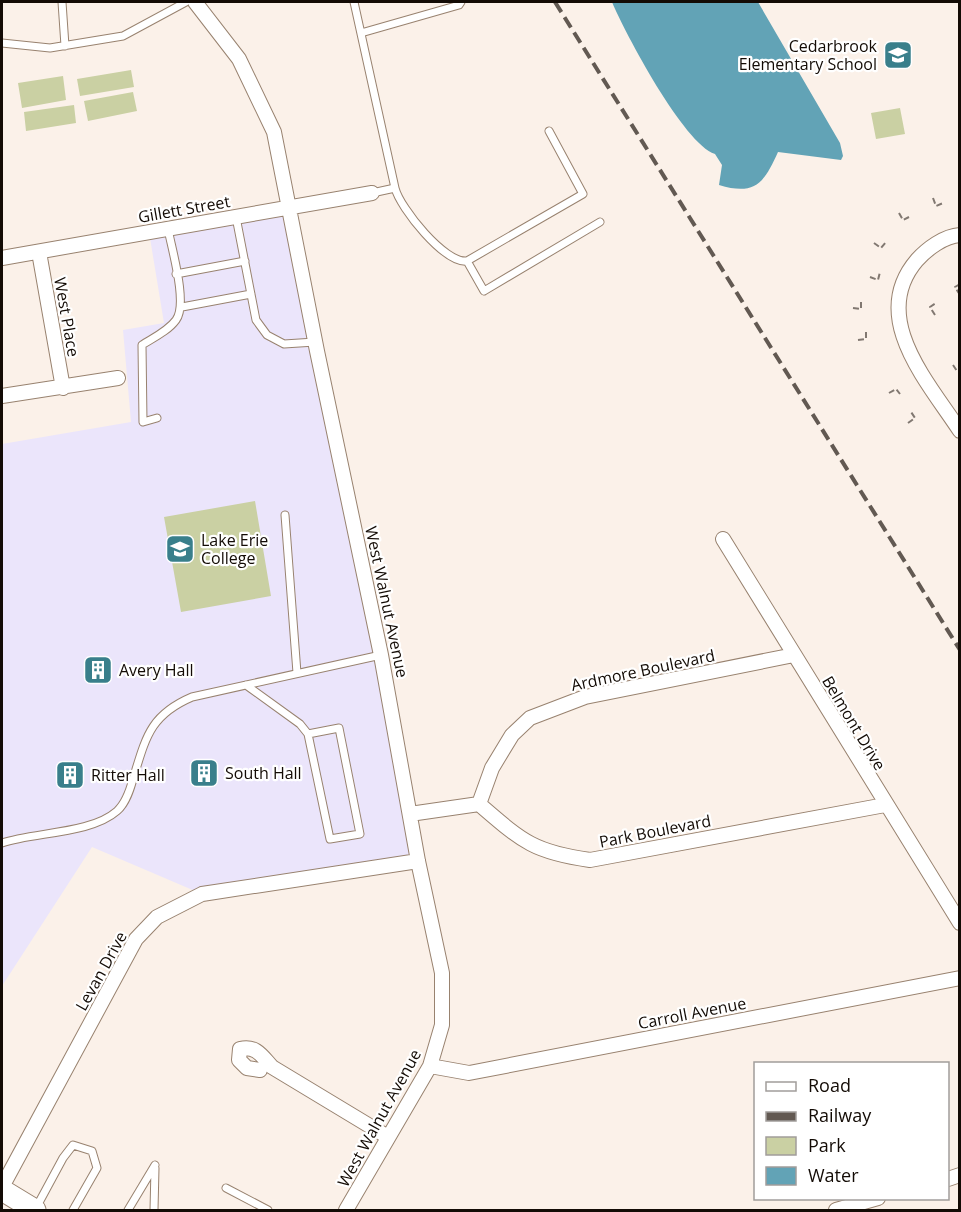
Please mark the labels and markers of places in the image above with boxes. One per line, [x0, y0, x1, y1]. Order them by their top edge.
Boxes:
place label: Cedarbrook Elementary School [739, 35, 878, 75]
school or university icon: Cedarbrook Elementary School [882, 39, 914, 71]
place label: Lake Erie College [201, 529, 268, 569]
school or university icon: Lake Erie College [164, 533, 196, 565]
building icon: Avery Hall [82, 654, 114, 686]
place label: Avery Hall [119, 659, 194, 681]
building icon: South Hall [188, 757, 220, 789]
building icon: Ritter Hall [54, 759, 86, 791]
place label: South Hall [225, 762, 302, 784]
place label: Ritter Hall [91, 764, 165, 786]

